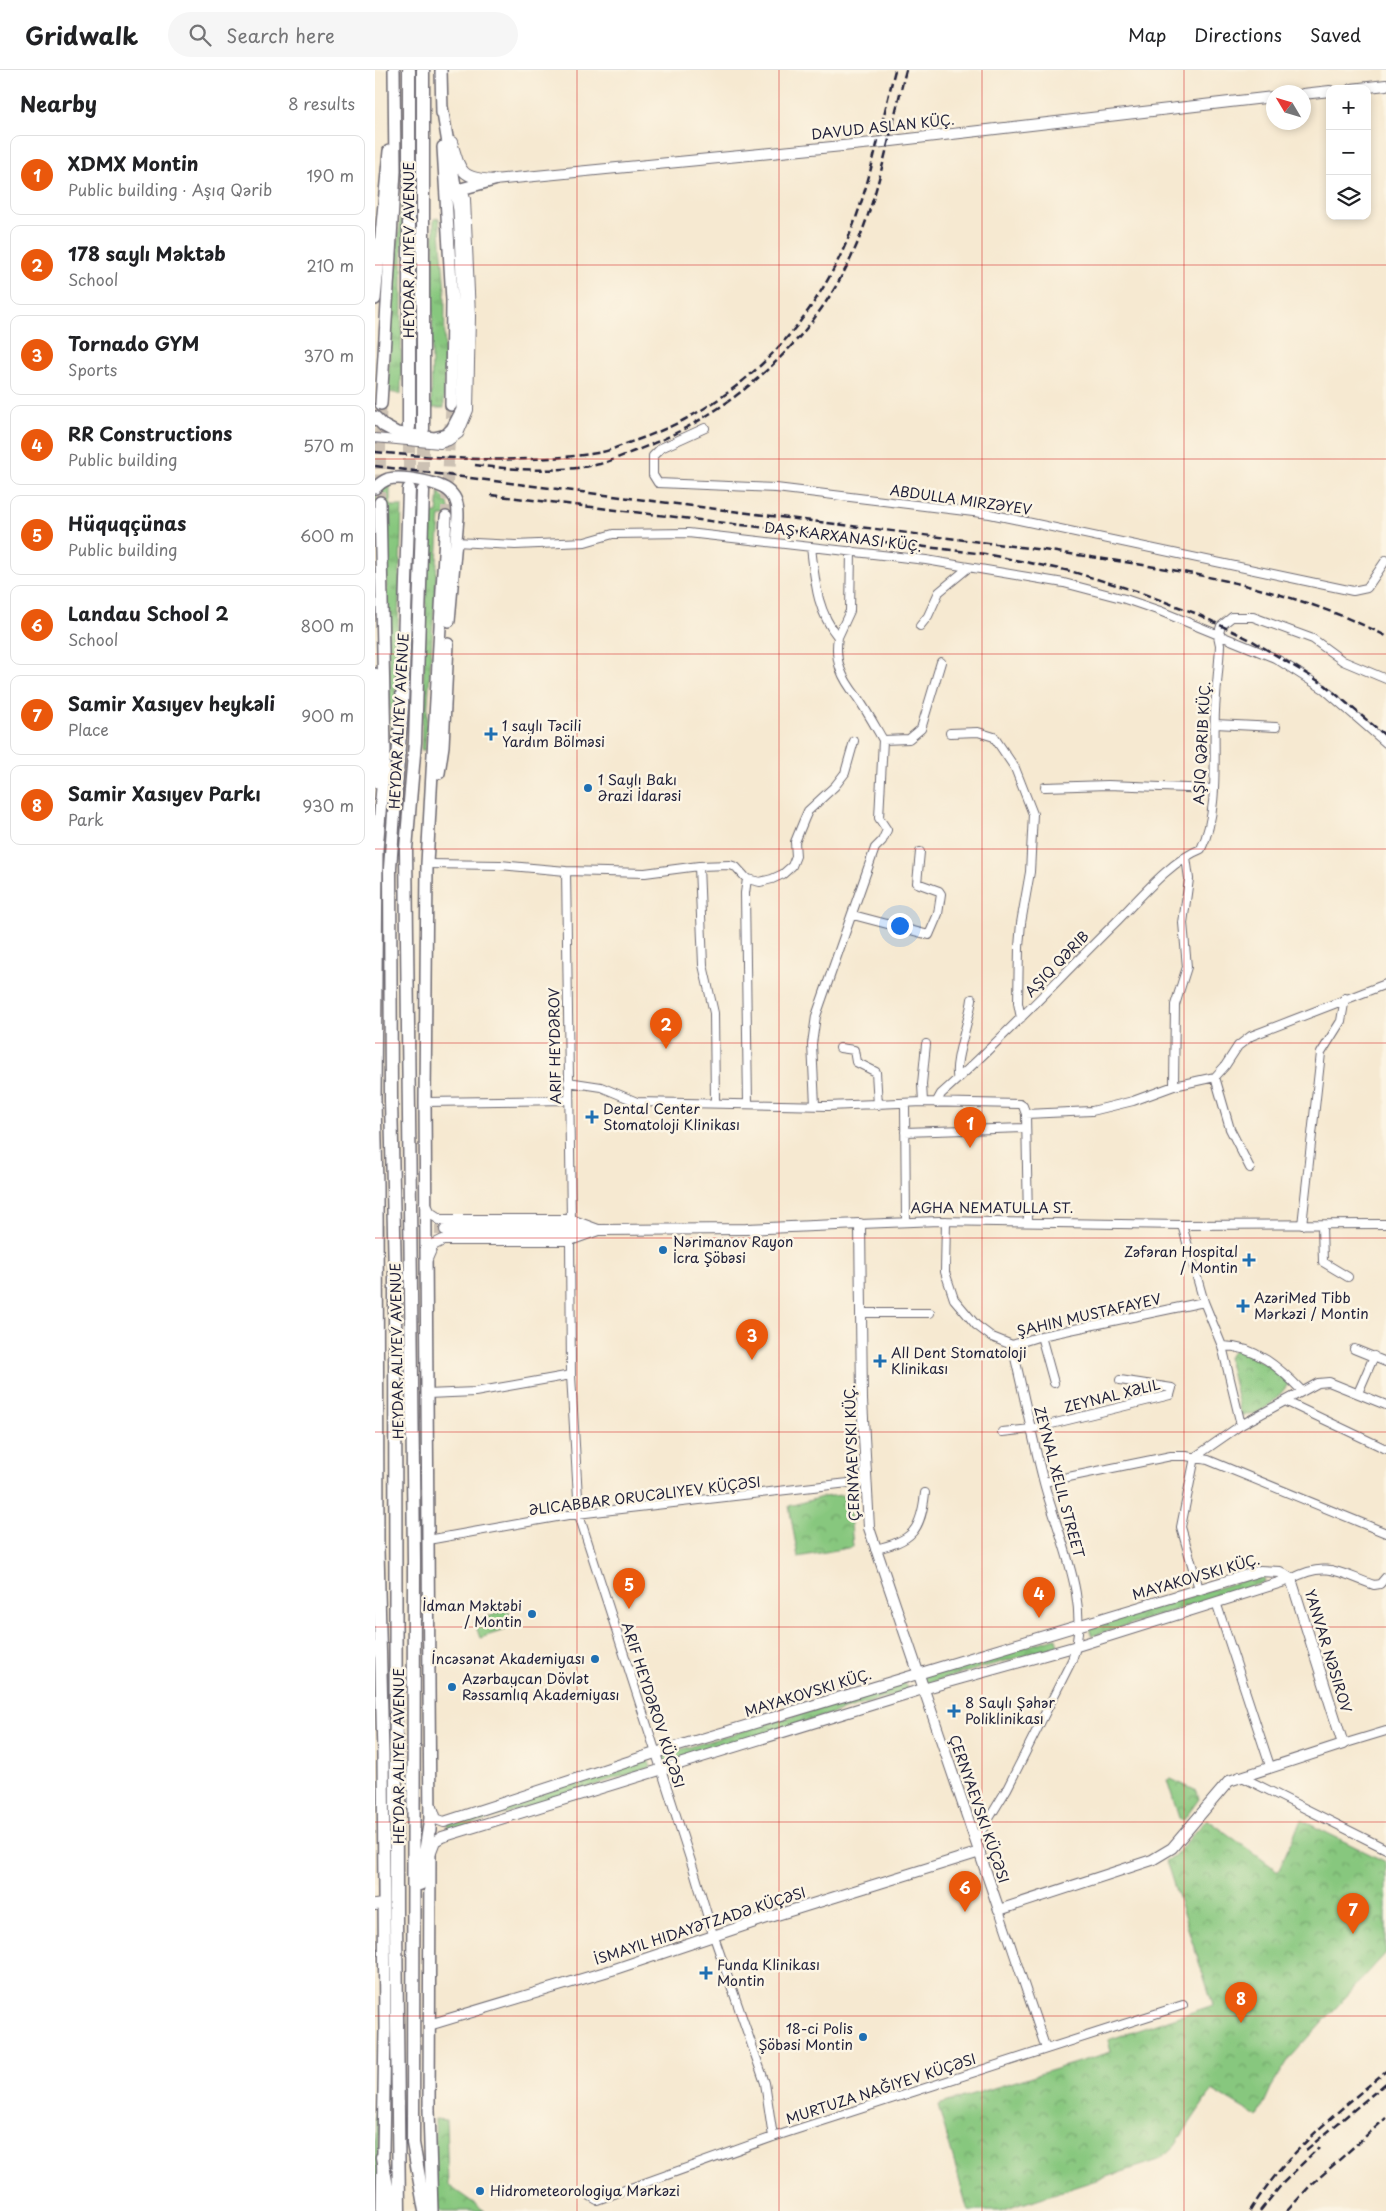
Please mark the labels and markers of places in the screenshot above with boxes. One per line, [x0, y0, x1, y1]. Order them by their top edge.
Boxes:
place label: 1 saylı Təcili Yardım Bölməsi [502, 715, 605, 752]
marker: 1 saylı Təcili Yardım Bölməsi [484, 727, 498, 741]
place label: 1 Saylı Bakı Ərazi İdarəsi [598, 769, 681, 806]
marker: 1 Saylı Bakı Ərazi İdarəsi [582, 782, 594, 794]
pin: 2 [650, 1008, 682, 1049]
place label: Dental Center Stomatoloji Klinikası [603, 1098, 740, 1135]
pin: 1 [954, 1107, 986, 1148]
marker: Dental Center Stomatoloji Klinikası [585, 1110, 599, 1124]
place label: Nərimanov Rayon İcra Şöbəsi [673, 1231, 793, 1268]
place label: Zəfəran Hospital / Montin [1124, 1241, 1238, 1278]
marker: Nərimanov Rayon İcra Şöbəsi [657, 1244, 669, 1256]
marker: Zəfəran Hospital / Montin [1242, 1253, 1256, 1267]
place label: AzəriMed Tibb Mərkəzi / Montin [1254, 1287, 1369, 1324]
marker: AzəriMed Tibb Mərkəzi / Montin [1236, 1299, 1250, 1313]
pin: 3 [736, 1319, 768, 1360]
place label: All Dent Stomatoloji Klinikası [891, 1342, 1027, 1379]
marker: All Dent Stomatoloji Klinikası [873, 1354, 887, 1368]
pin: 5 [613, 1568, 645, 1609]
pin: 4 [1023, 1577, 1055, 1618]
place label: İdman Məktəbi / Montin [422, 1595, 522, 1632]
marker: İdman Məktəbi / Montin [526, 1608, 538, 1620]
place label: İncəsənət Akademiyası [431, 1648, 585, 1669]
marker: İncəsənət Akademiyası [589, 1653, 601, 1665]
place label: Azərbaycan Dövlət Rəssamlıq Akademiyası [462, 1668, 620, 1705]
marker: Azərbaycan Dövlət Rəssamlıq Akademiyası [446, 1681, 458, 1693]
place label: 8 Saylı Şəhər Poliklinikası [965, 1692, 1056, 1729]
marker: 8 Saylı Şəhər Poliklinikası [947, 1704, 961, 1718]
pin: 6 [949, 1871, 981, 1912]
pin: 7 [1337, 1893, 1369, 1934]
place label: Funda Klinikası Montin [717, 1954, 820, 1991]
marker: Funda Klinikası Montin [699, 1966, 713, 1980]
pin: 8 [1225, 1982, 1257, 2023]
place label: 18-ci Polis Şöbəsi Montin [758, 2018, 853, 2055]
marker: 18-ci Polis Şöbəsi Montin [857, 2031, 869, 2043]
place label: Hidrometeorologiya Mərkəzi [490, 2180, 680, 2201]
marker: Hidrometeorologiya Mərkəzi [474, 2185, 486, 2197]

